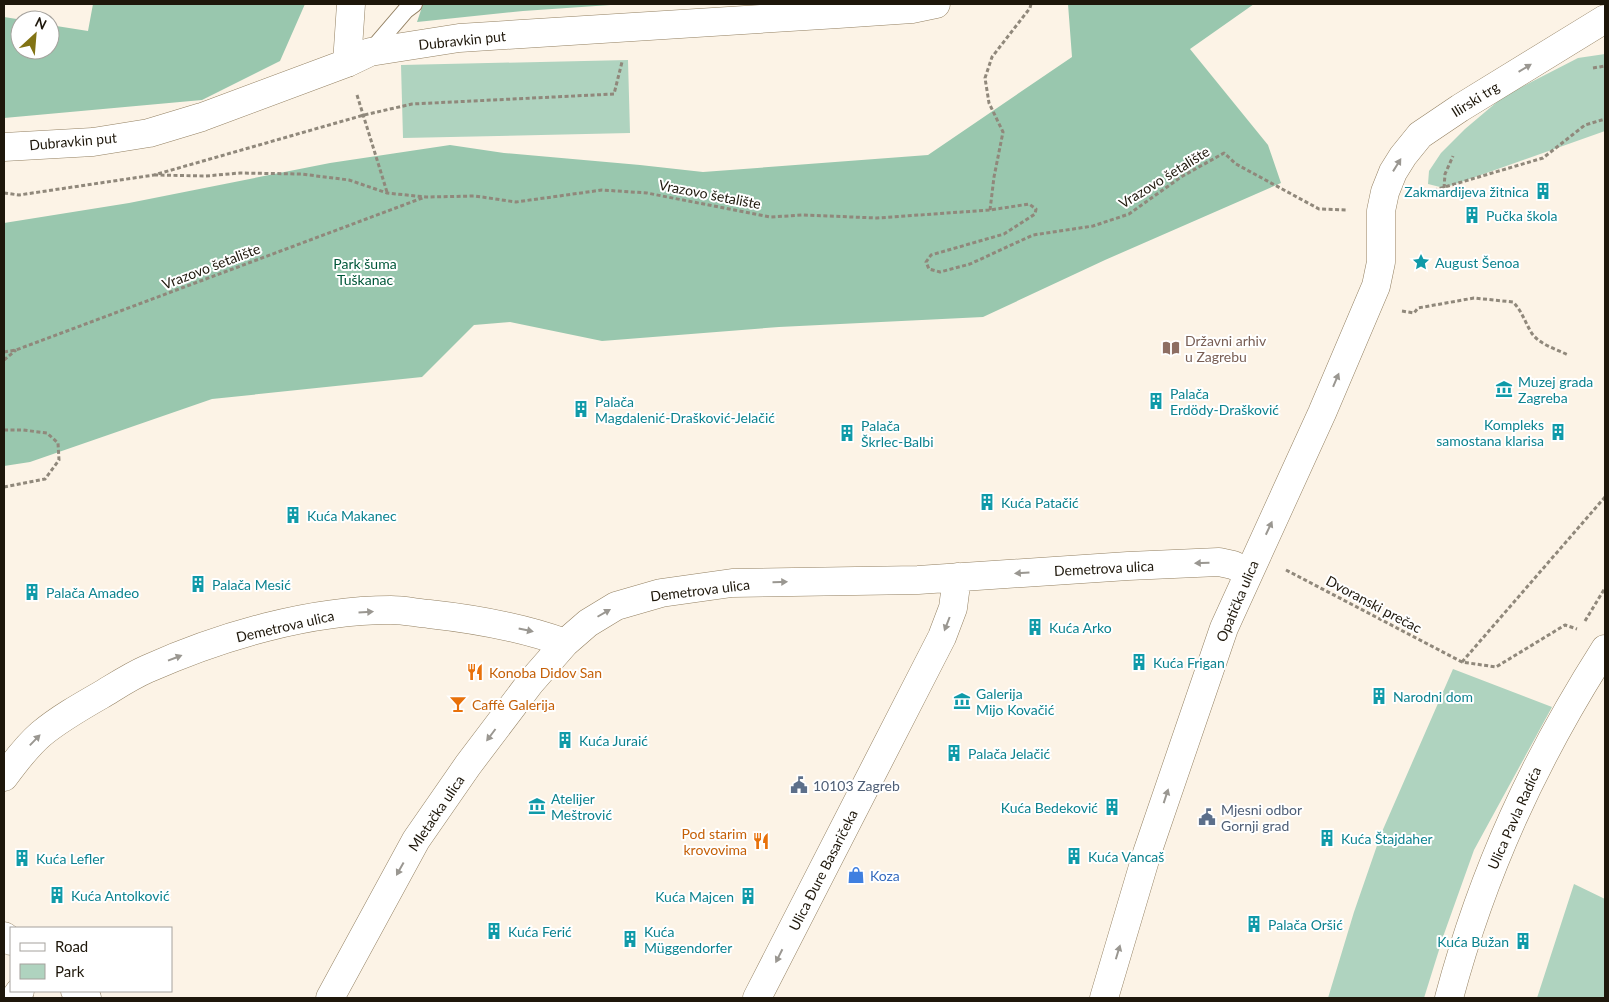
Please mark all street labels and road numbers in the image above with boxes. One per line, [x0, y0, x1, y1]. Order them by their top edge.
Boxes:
street label: Dubravkin put [417, 27, 507, 53]
street label: Ilirski trg [1448, 78, 1502, 120]
street label: Dubravkin put [29, 129, 117, 153]
street label: Vrazovo šetalište [1116, 142, 1212, 212]
street label: Vrazovo šetalište [658, 176, 762, 212]
street label: Vrazovo šetalište [160, 239, 262, 293]
street label: Demetrova ulica [1054, 557, 1154, 579]
street label: Opatička ulica [1212, 558, 1262, 644]
street label: Dvoranski prečac [1323, 572, 1425, 636]
street label: Demetrova ulica [649, 575, 751, 605]
street label: Demetrova ulica [234, 606, 336, 646]
street label: Ulica Pavla Radića [1484, 764, 1544, 872]
street label: Mletačka ulica [404, 772, 468, 854]
street label: Ulica Đure Basaričeka [785, 807, 861, 933]

